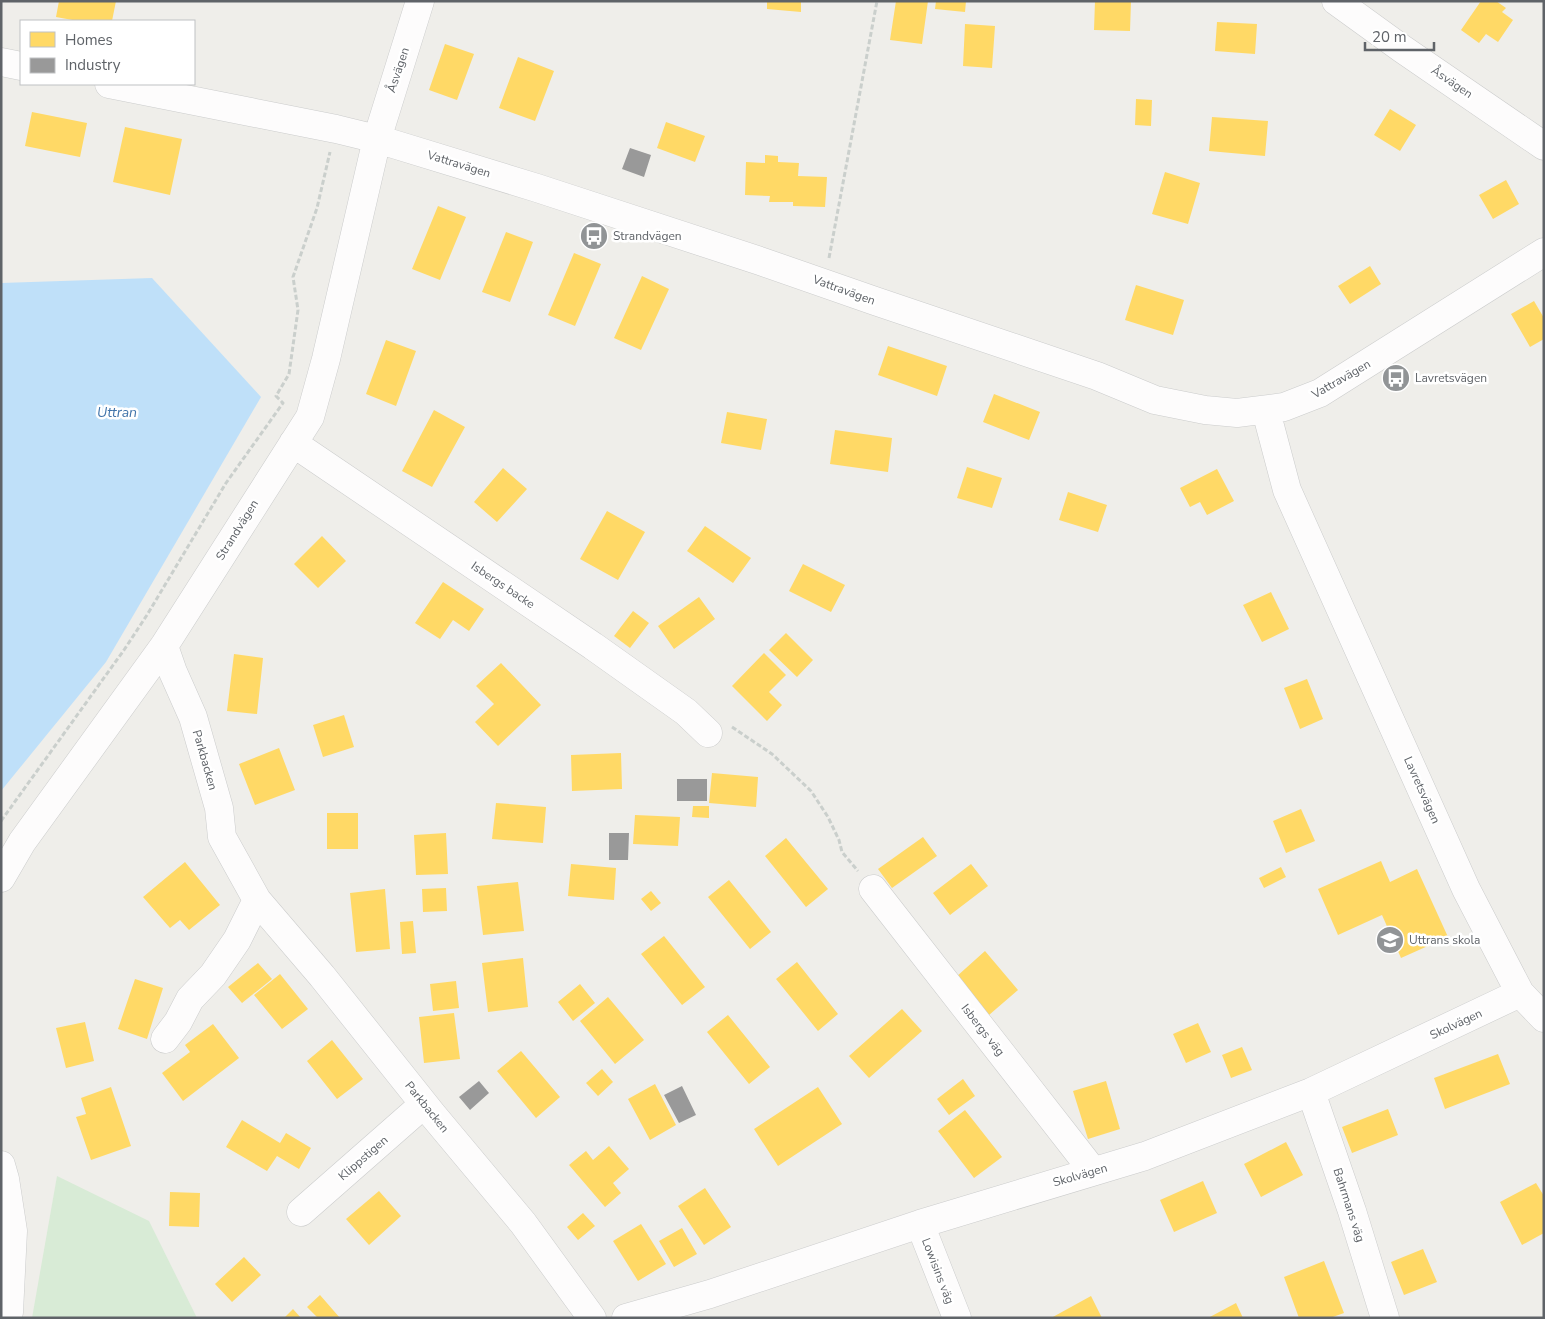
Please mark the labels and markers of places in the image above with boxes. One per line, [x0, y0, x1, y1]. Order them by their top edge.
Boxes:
bus stop icon: Strandvägen [579, 221, 609, 251]
place label: Strandvägen [613, 228, 682, 244]
bus stop icon: Lavretsvägen [1381, 363, 1411, 393]
place label: Lavretsvägen [1415, 370, 1487, 386]
school or university icon: Uttrans skola [1375, 925, 1405, 955]
place label: Uttrans skola [1409, 932, 1480, 948]

